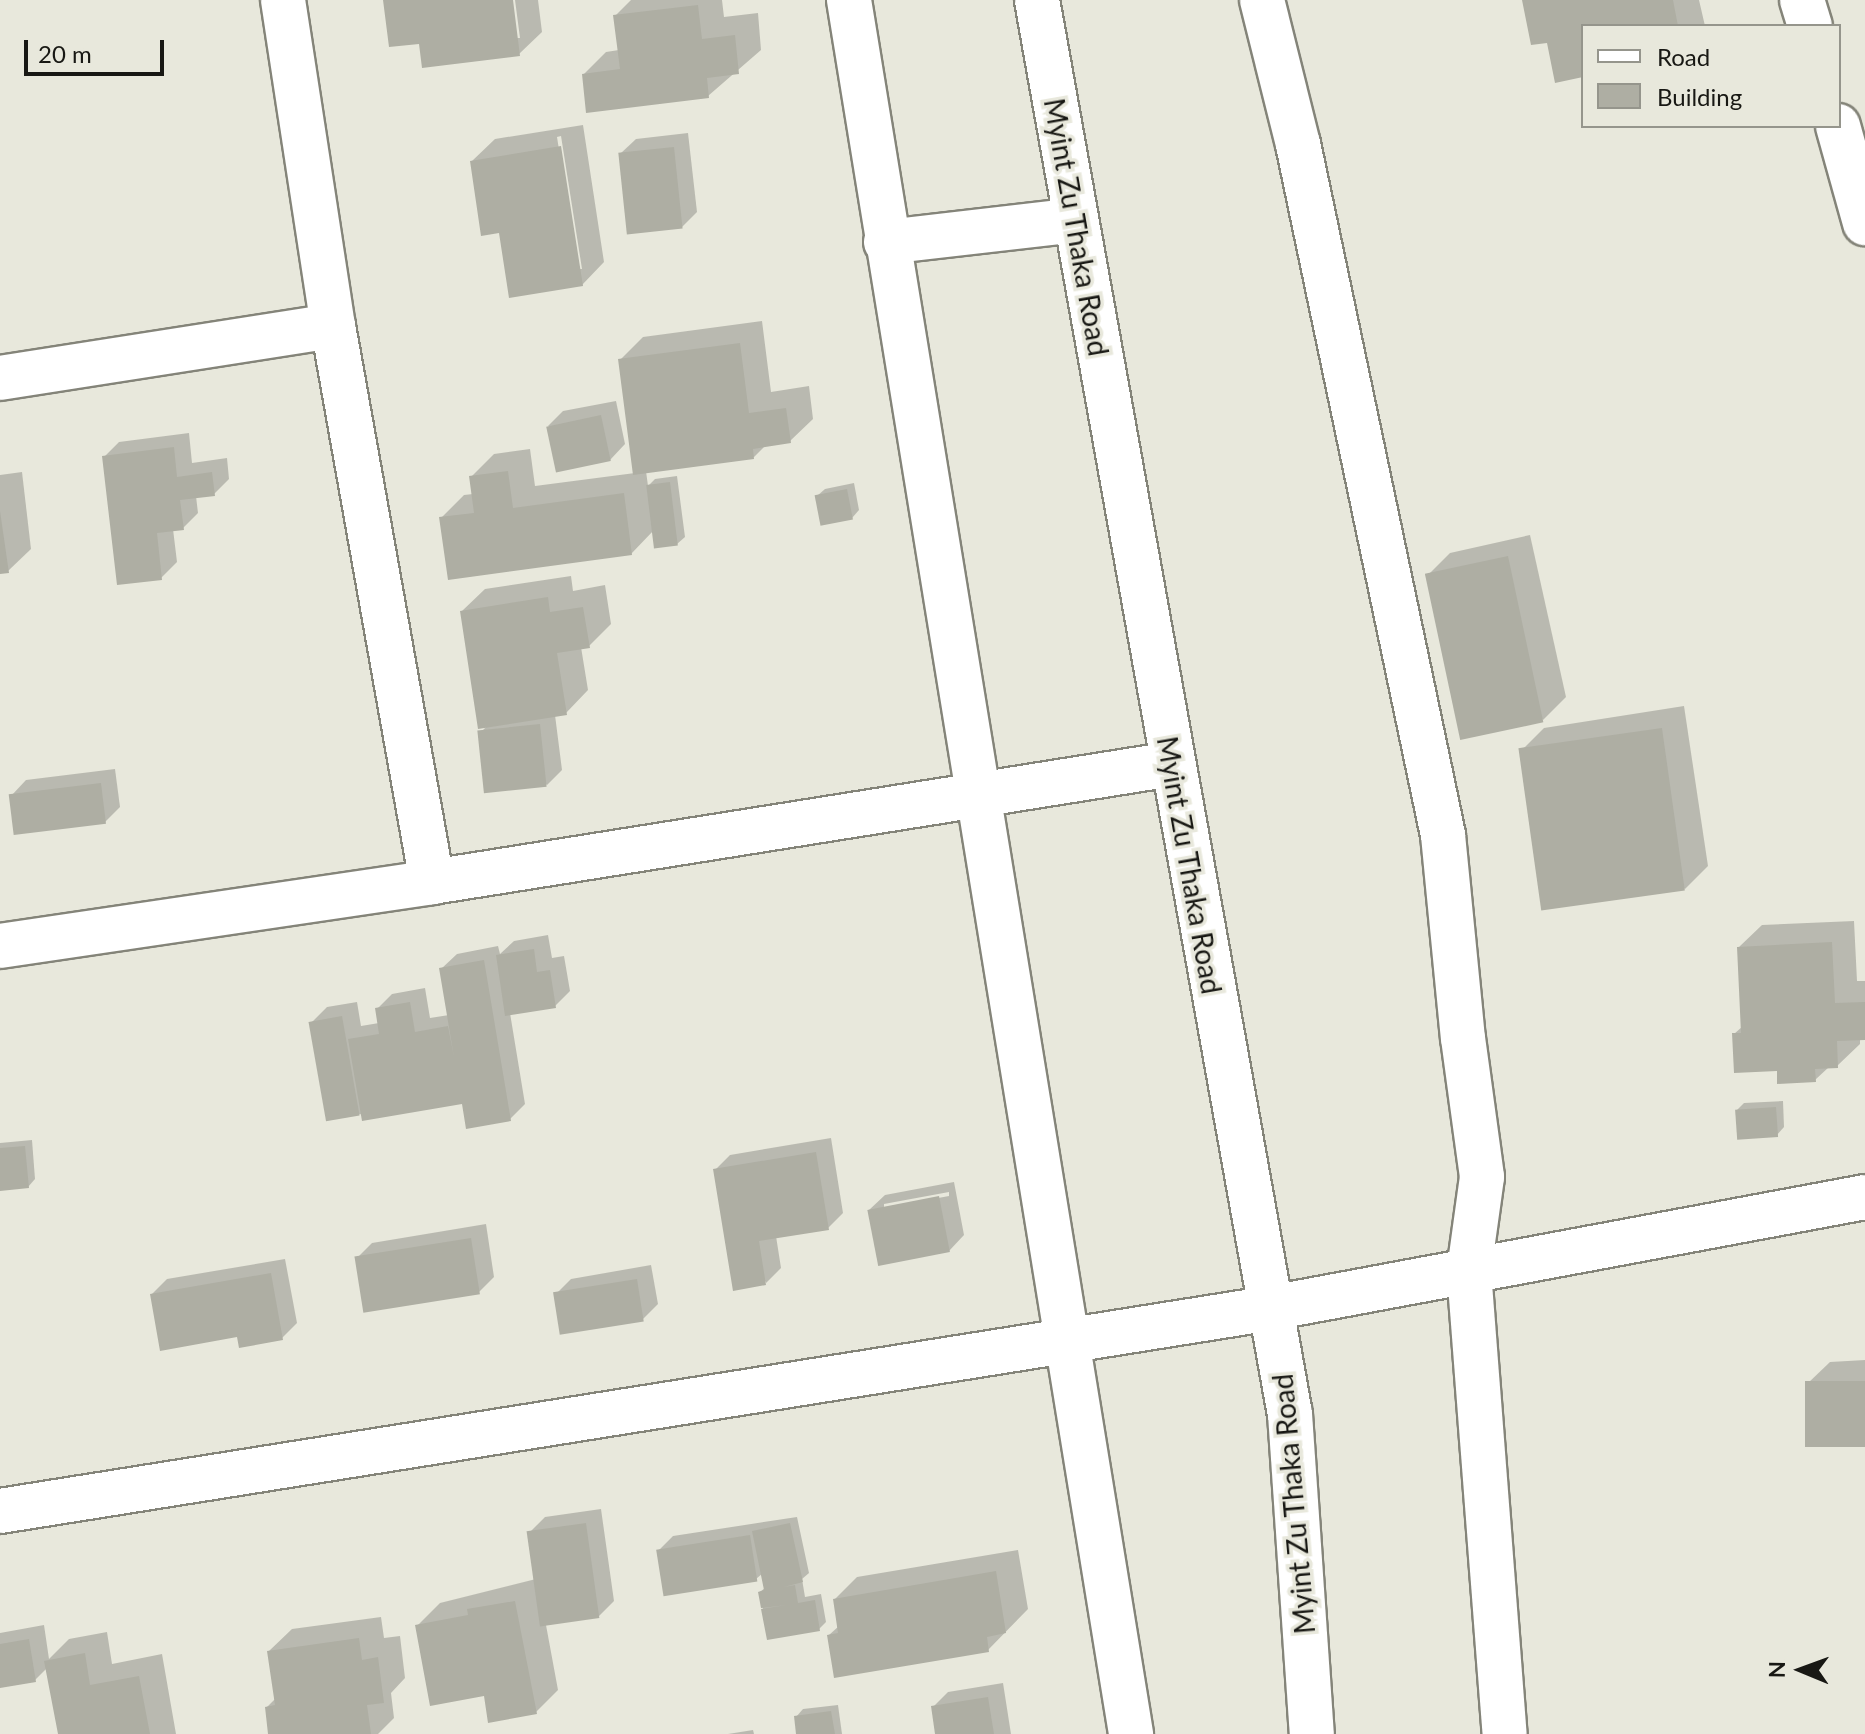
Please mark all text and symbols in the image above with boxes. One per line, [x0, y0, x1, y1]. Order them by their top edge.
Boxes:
scale bar [28, 24, 168, 74]
legend [1581, 24, 1841, 128]
text: 20 m [38, 39, 92, 68]
text: Road [1657, 42, 1710, 71]
text: Building [1657, 82, 1742, 111]
street label: Myint Zu Thaka Road [1038, 95, 1116, 359]
street label: Myint Zu Thaka Road [1151, 733, 1229, 997]
street label: Myint Zu Thaka Road [1265, 1372, 1321, 1636]
north arrow [1761, 1630, 1841, 1710]
text: N [1763, 1661, 1790, 1678]

